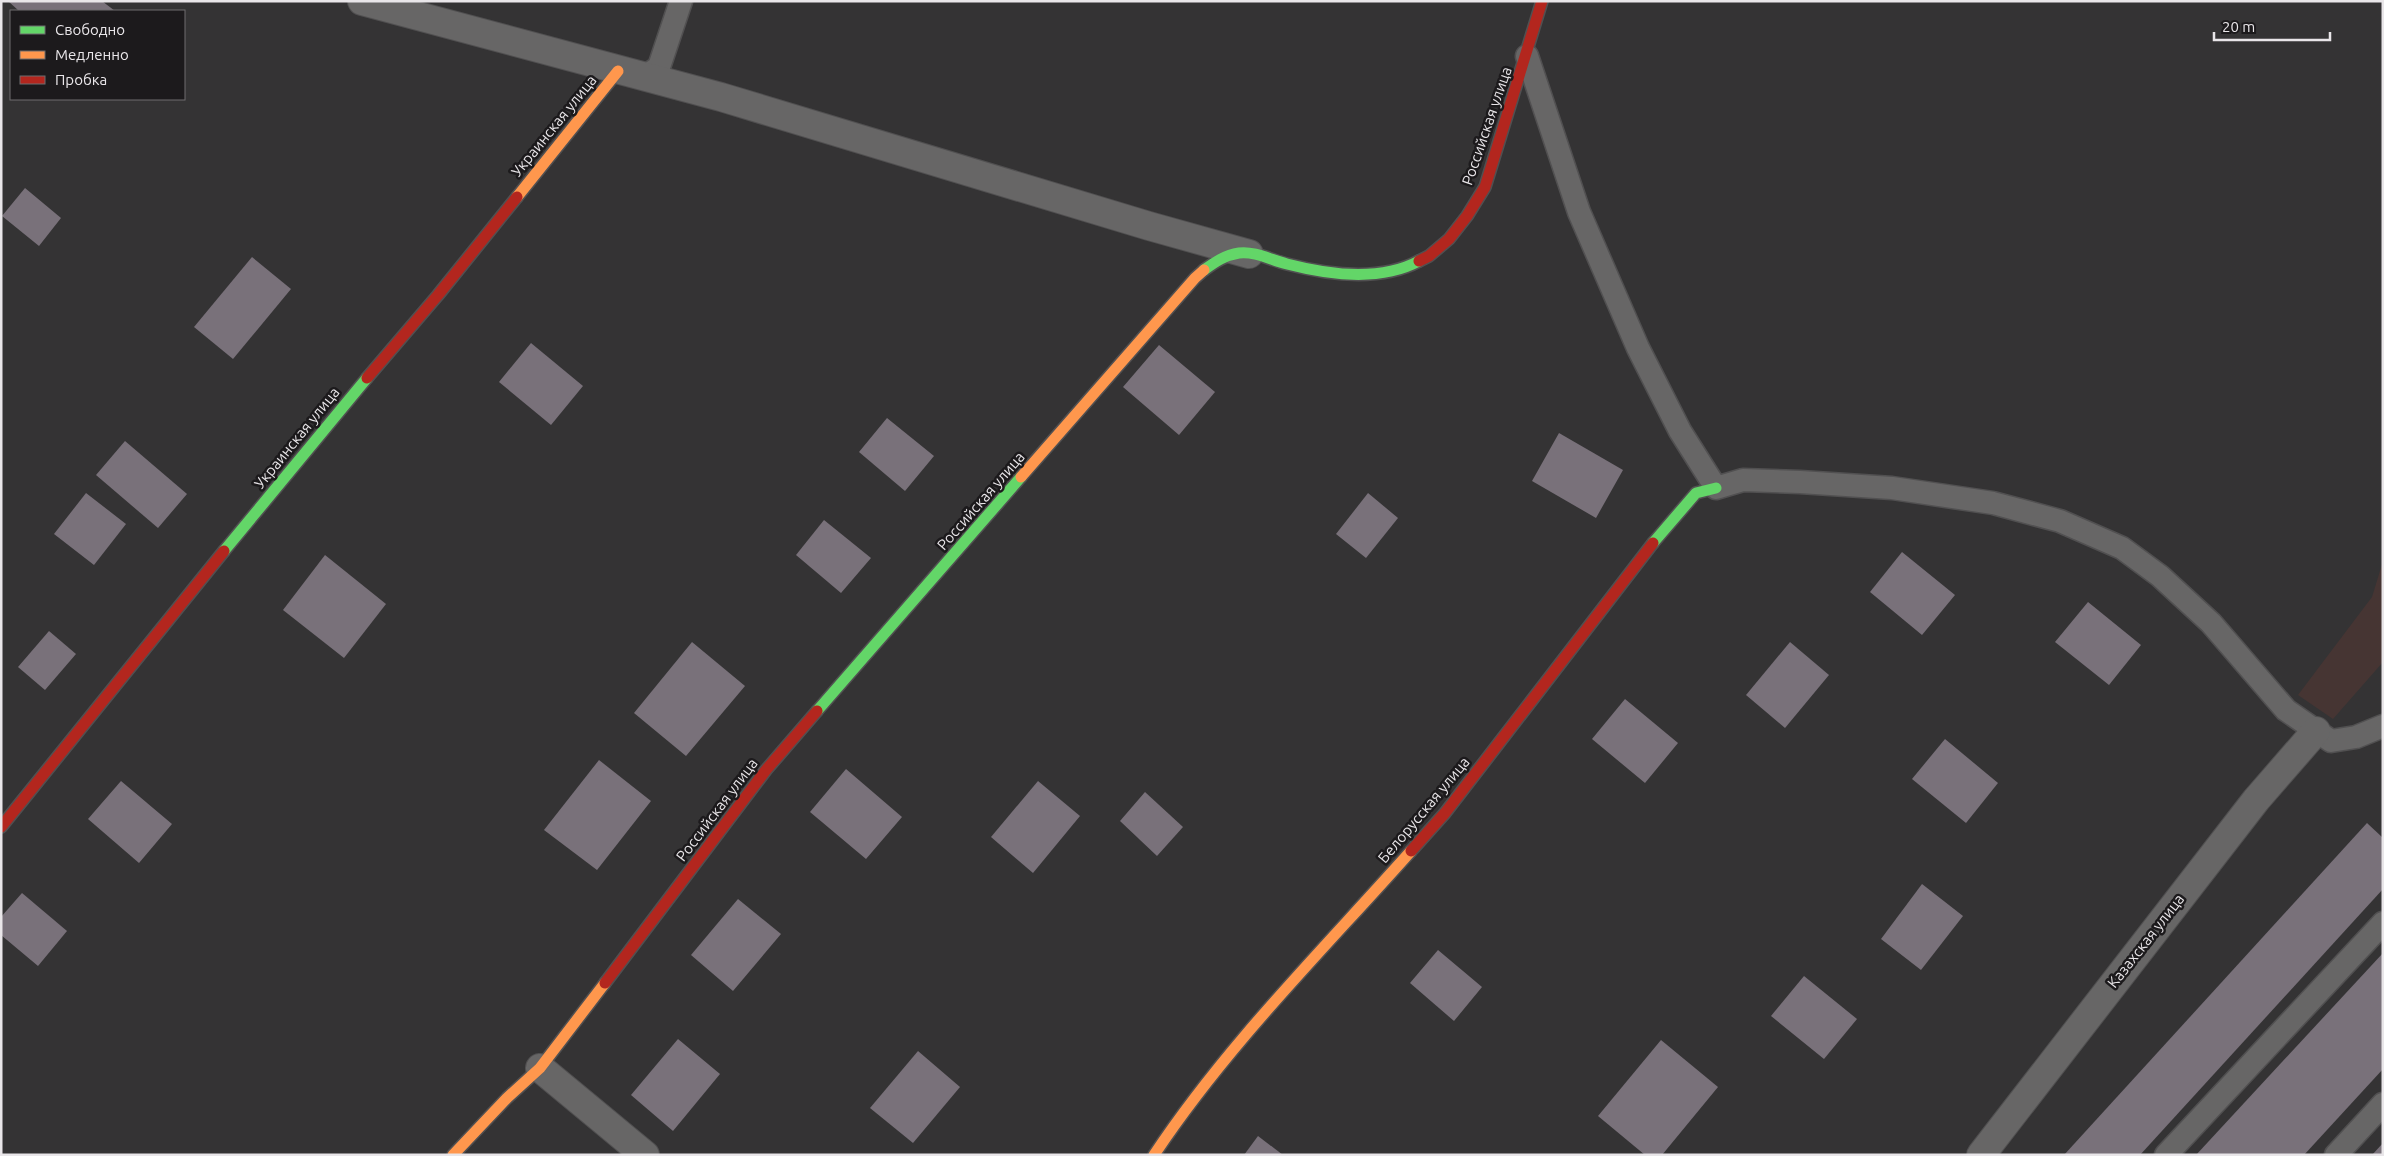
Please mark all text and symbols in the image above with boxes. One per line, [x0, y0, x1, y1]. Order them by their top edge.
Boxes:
legend [10, 10, 185, 100]
scale bar [2214, 10, 2330, 42]
text: 20 m [2222, 18, 2255, 35]
text: Свободно [55, 21, 125, 38]
text: Медленно [55, 46, 129, 63]
street label: Российская улица [1458, 64, 1515, 187]
text: Пробка [55, 71, 107, 88]
street label: Украинская улица [508, 72, 600, 180]
street label: Украинская улица [251, 384, 343, 492]
street label: Российская улица [933, 448, 1028, 553]
street label: Белорусская улица [1374, 753, 1473, 866]
street label: Российская улица [672, 755, 761, 864]
street label: Казахская улица [2104, 890, 2187, 991]

